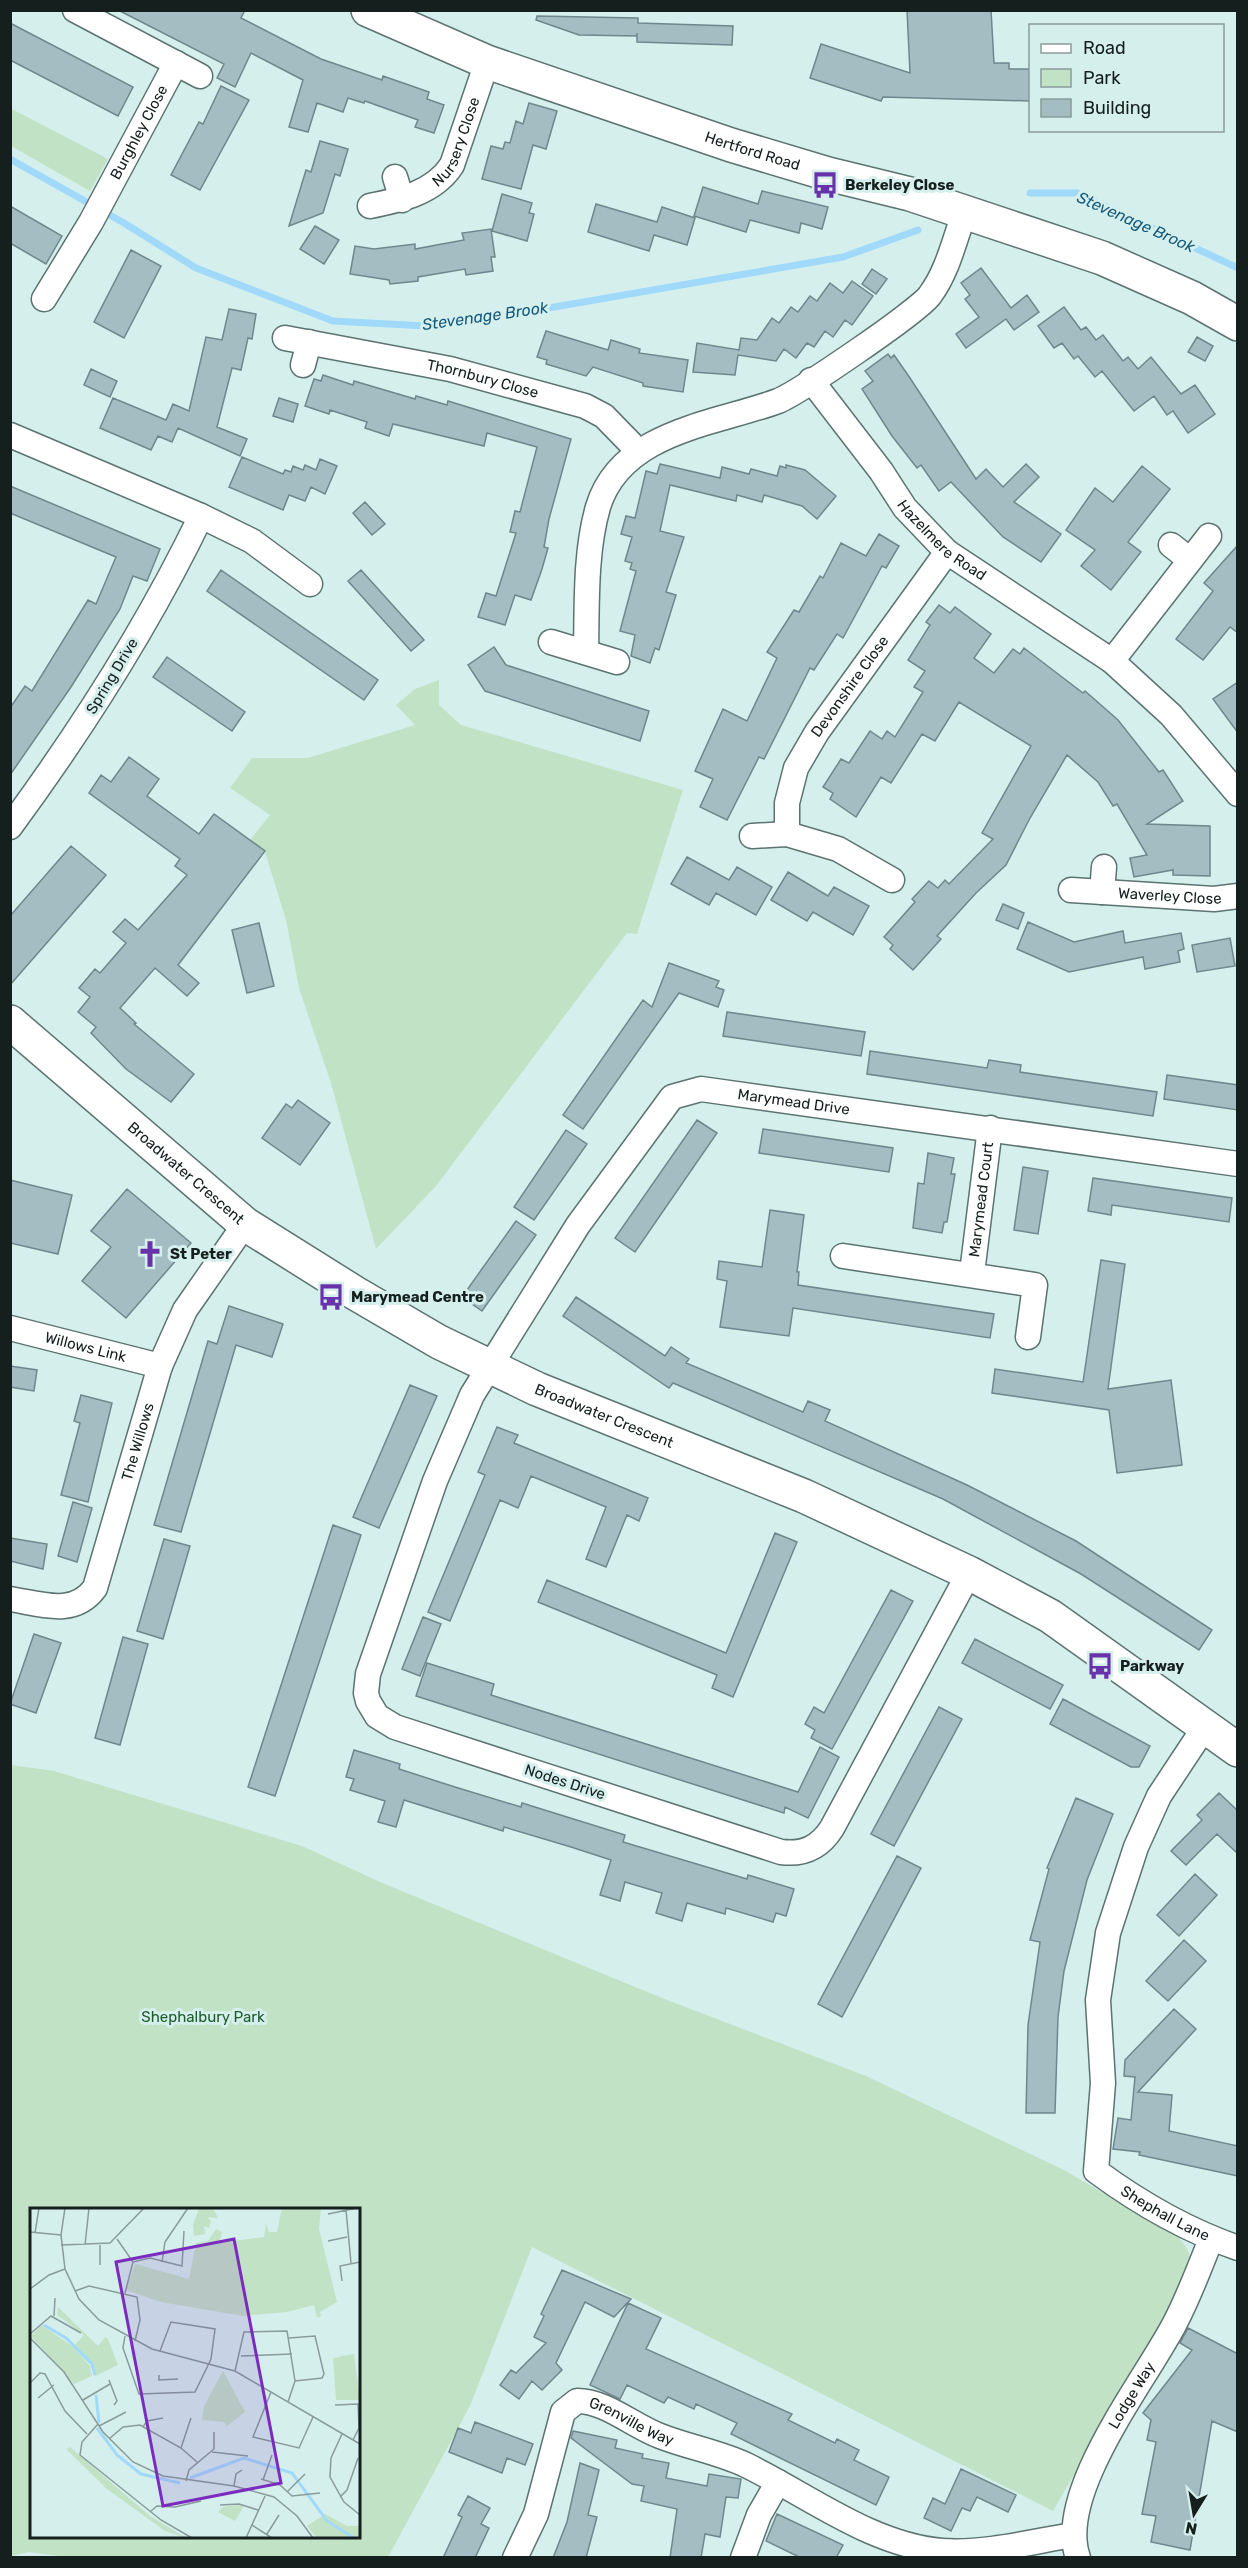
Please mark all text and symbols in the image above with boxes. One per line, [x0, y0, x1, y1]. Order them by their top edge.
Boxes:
legend [1029, 24, 1224, 132]
text: Road [1083, 37, 1126, 59]
text: Park [1083, 67, 1121, 89]
street label: Burghley Close [106, 82, 172, 183]
street label: Nursery Close [429, 95, 483, 191]
text: Building [1083, 97, 1151, 119]
street label: Hertford Road [703, 128, 802, 174]
bus stop icon: Berkeley Close [810, 170, 840, 200]
place label: Berkeley Close [845, 176, 955, 194]
water label: Stevenage Brook [1074, 188, 1199, 257]
water label: Stevenage Brook [421, 298, 550, 334]
street label: Thornbury Close [426, 356, 541, 402]
street label: Hazelmere Road [893, 497, 990, 584]
street label: Devonshire Close [807, 632, 893, 741]
street label: Spring Drive [82, 635, 142, 717]
street label: Waverley Close [1118, 884, 1223, 908]
street label: Marymead Drive [737, 1085, 851, 1119]
street label: Broadwater Crescent [124, 1118, 248, 1228]
street label: Marymead Court [965, 1141, 997, 1258]
church icon: St Peter [135, 1239, 165, 1269]
place label: St Peter [170, 1245, 232, 1263]
bus stop icon: Marymead Centre [316, 1282, 346, 1312]
place label: Marymead Centre [351, 1288, 484, 1306]
street label: Willows Link [43, 1328, 129, 1366]
street label: Broadwater Crescent [532, 1380, 676, 1452]
street label: The Willows [118, 1400, 158, 1483]
bus stop icon: Parkway [1085, 1651, 1115, 1681]
place label: Parkway [1120, 1657, 1184, 1675]
street label: Nodes Drive [522, 1760, 608, 1804]
park label: Shephalbury Park [141, 2008, 265, 2026]
street label: Shephall Lane [1117, 2182, 1212, 2245]
inset map [30, 2208, 360, 2538]
street label: Lodge Way [1105, 2359, 1159, 2432]
street label: Grenville Way [587, 2394, 676, 2449]
north arrow [1164, 2484, 1224, 2544]
text: N [1184, 2518, 1199, 2539]

